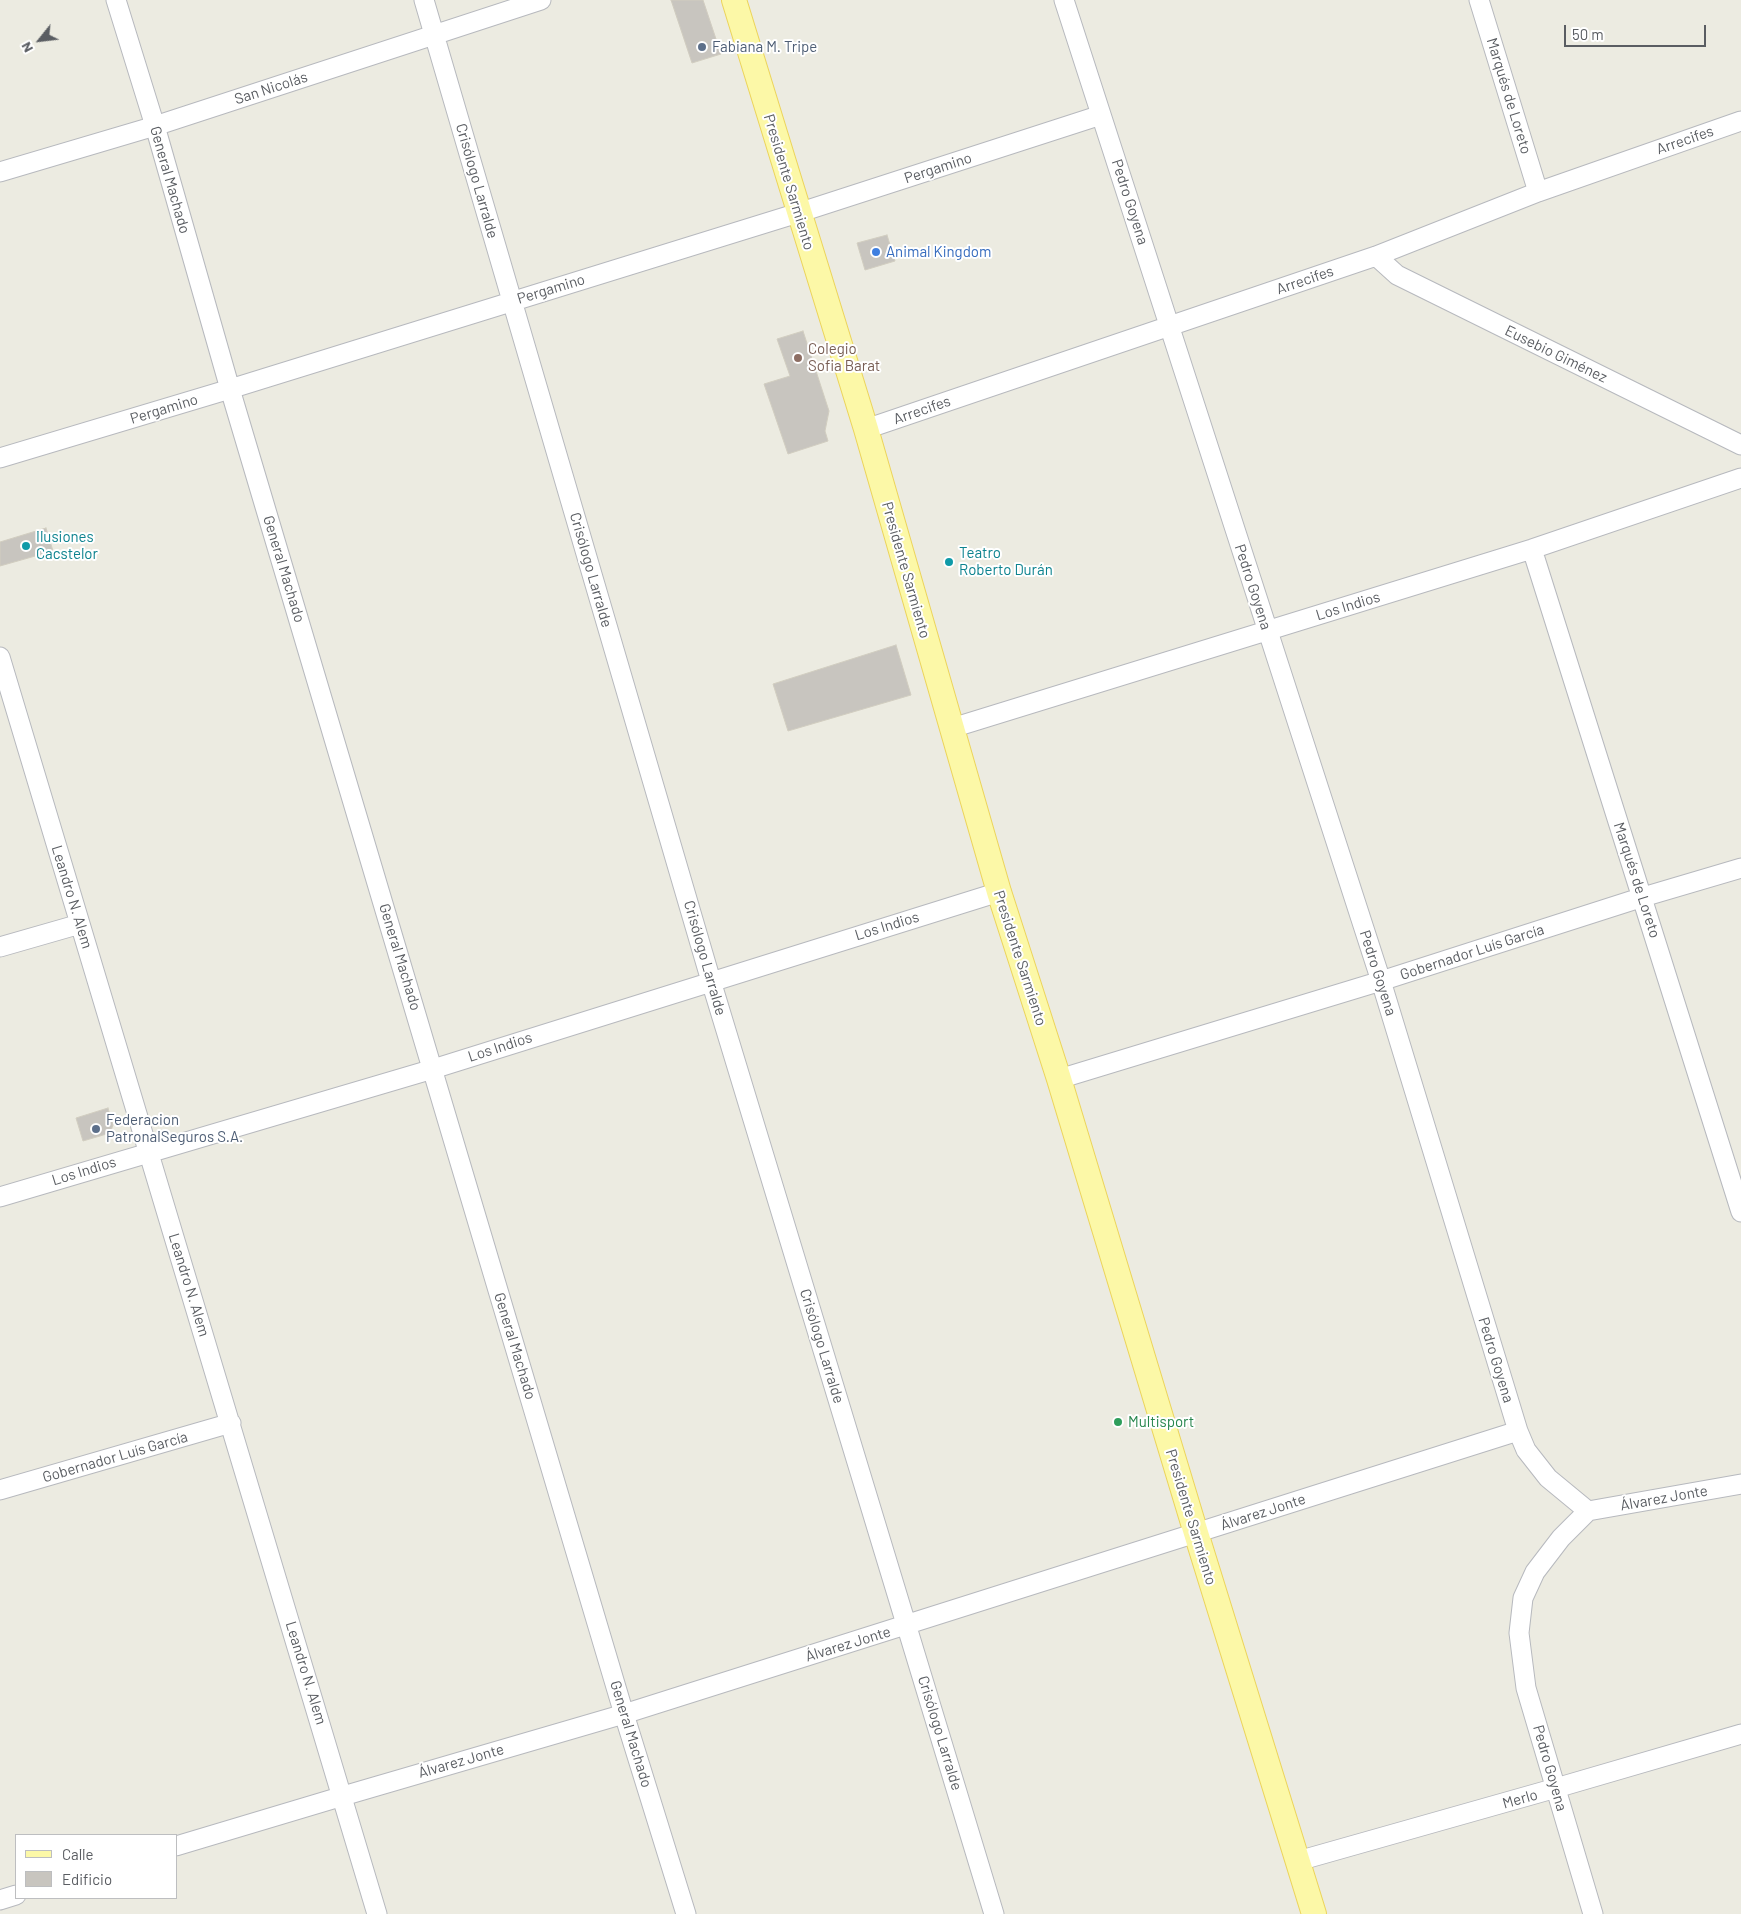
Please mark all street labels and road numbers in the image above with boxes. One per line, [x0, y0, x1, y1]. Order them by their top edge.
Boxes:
street label: Marqués de Loreto [1483, 36, 1535, 156]
street label: San Nicolás [232, 68, 310, 108]
street label: Presidente Sarmiento [760, 112, 818, 252]
street label: Crisólogo Larralde [452, 121, 502, 241]
street label: Arrecifes [1654, 122, 1716, 158]
street label: General Machado [146, 124, 194, 236]
street label: Pergamino [902, 149, 974, 187]
street label: Pedro Goyena [1108, 157, 1152, 247]
street label: Arrecifes [1274, 262, 1336, 298]
street label: Pergamino [515, 270, 587, 308]
street label: Eusebio Giménez [1502, 321, 1610, 387]
street label: Pergamino [128, 390, 200, 428]
street label: Arrecifes [891, 392, 953, 428]
street label: Presidente Sarmiento [878, 500, 934, 640]
street label: Crisólogo Larralde [566, 510, 616, 630]
street label: General Machado [259, 513, 309, 625]
street label: Pedro Goyena [1231, 542, 1275, 632]
street label: Los Indios [1314, 588, 1382, 624]
street label: Marqués de Loreto [1610, 820, 1664, 940]
street label: Leandro N. Alem [48, 843, 96, 951]
street label: Presidente Sarmiento [990, 888, 1050, 1028]
street label: Crisólogo Larralde [680, 898, 730, 1018]
street label: General Machado [375, 901, 425, 1013]
street label: Los Indios [853, 908, 921, 944]
street label: Gobernador Luís García [1398, 920, 1546, 984]
street label: Pedro Goyena [1356, 928, 1400, 1018]
street label: Los Indios [466, 1028, 534, 1066]
street label: Los Indios [50, 1153, 118, 1189]
street label: Leandro N. Alem [165, 1231, 213, 1339]
street label: Crisólogo Larralde [796, 1287, 848, 1405]
street label: General Machado [490, 1290, 540, 1402]
street label: Pedro Goyena [1474, 1315, 1518, 1405]
street label: Gobernador Luís García [40, 1428, 190, 1486]
street label: Presidente Sarmiento [1162, 1447, 1220, 1587]
street label: Álvarez Jonte [1619, 1481, 1709, 1515]
street label: Álvarez Jonte [1218, 1490, 1308, 1534]
street label: Leandro N. Alem [282, 1619, 330, 1727]
street label: Álvarez Jonte [803, 1622, 893, 1666]
street label: Crisólogo Larralde [914, 1674, 966, 1792]
street label: General Machado [606, 1678, 656, 1790]
street label: Pedro Goyena [1529, 1723, 1571, 1813]
street label: Álvarez Jonte [416, 1740, 506, 1782]
street label: Merlo [1500, 1785, 1540, 1813]

